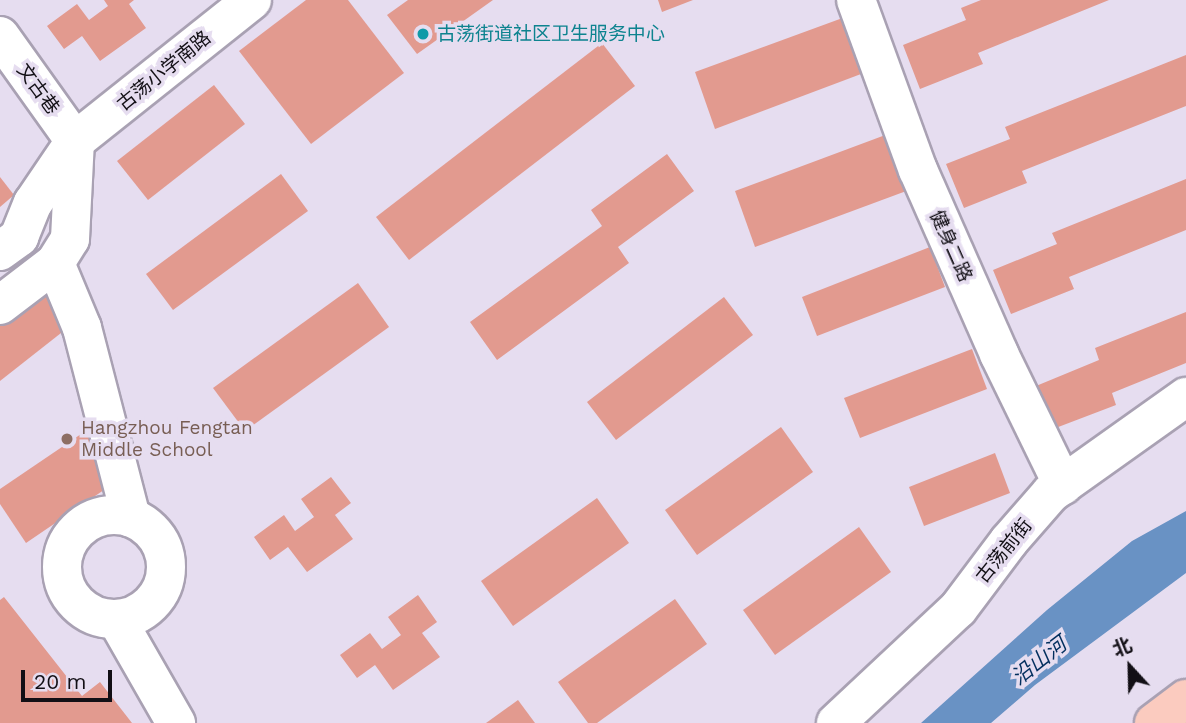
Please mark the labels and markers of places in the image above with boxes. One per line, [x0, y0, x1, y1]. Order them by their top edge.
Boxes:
place label: 古荡街道社区卫生服务中心 [437, 23, 665, 45]
marker: 古荡街道社区卫生服务中心 [415, 26, 431, 42]
place label: Hangzhou Fengtan Middle School [81, 417, 253, 461]
marker: Hangzhou Fengtan Middle School [59, 431, 75, 447]

